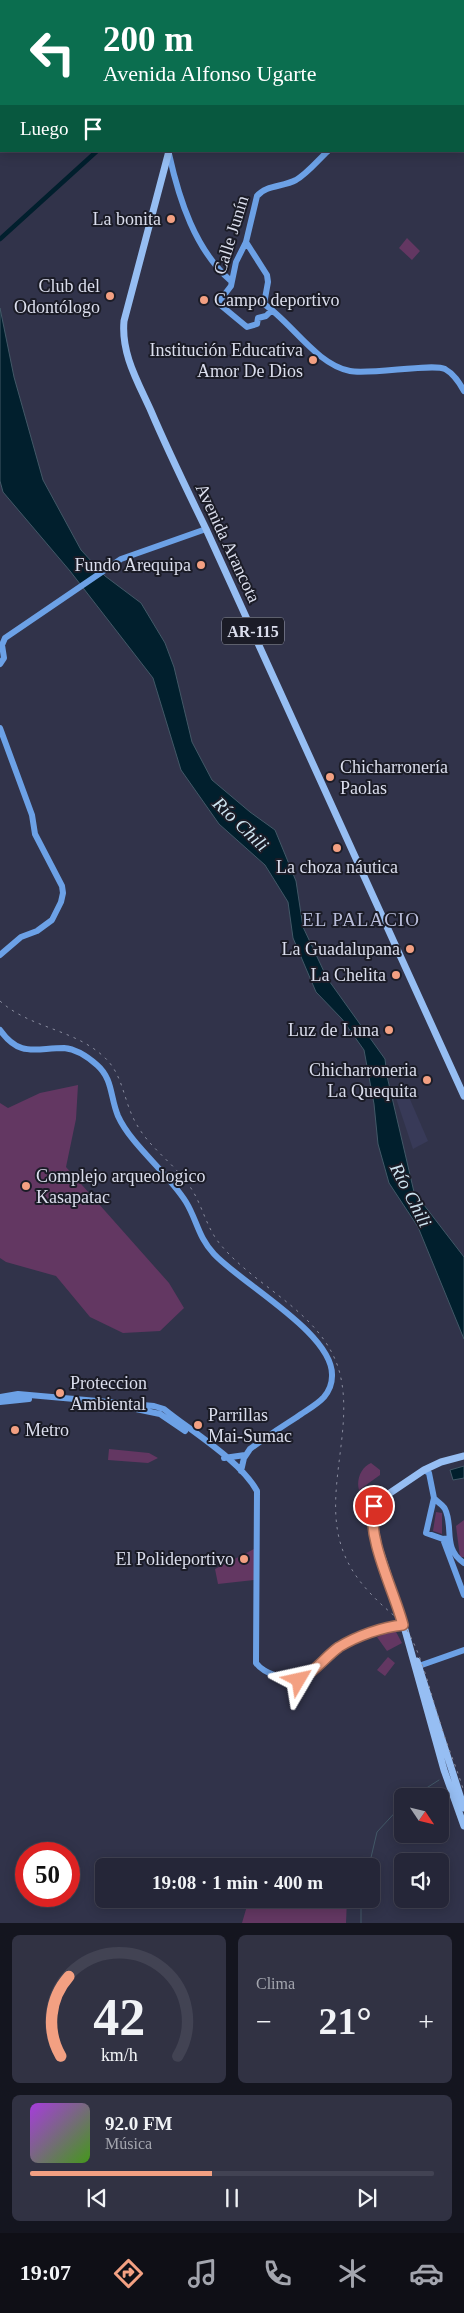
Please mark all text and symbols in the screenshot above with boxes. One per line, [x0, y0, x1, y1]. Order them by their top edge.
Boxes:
icon: left [20, 20, 85, 85]
text: 200 m [103, 20, 193, 59]
text: Avenida Alfonso Ugarte [103, 61, 316, 86]
icon: arrive [79, 115, 107, 143]
text: Luego [20, 118, 69, 139]
street label: Calle Junín [210, 193, 252, 277]
place label: La bonita [93, 209, 161, 229]
marker: La bonita [165, 213, 177, 225]
place label: Club del Odontólogo [14, 276, 100, 317]
marker: Club del Odontólogo [104, 290, 116, 302]
place label: Campo deportivo [214, 290, 339, 310]
marker: Campo deportivo [198, 294, 210, 306]
place label: Institución Educativa Amor De Dios [150, 340, 303, 381]
marker: Institución Educativa Amor De Dios [307, 354, 319, 366]
street label: Avenida Arancota [192, 480, 264, 606]
place label: Fundo Arequipa [75, 555, 191, 575]
marker: Fundo Arequipa [195, 559, 207, 571]
road number: AR-115 [222, 618, 284, 644]
place label: Chicharronería Paolas [340, 757, 448, 798]
marker: Chicharronería Paolas [324, 771, 336, 783]
water label: Río Chili [208, 792, 273, 856]
marker: La choza náutica [331, 842, 343, 854]
place label: La choza náutica [276, 857, 398, 877]
district label: EL PALACIO [302, 909, 420, 930]
place label: La Guadalupana [282, 939, 400, 959]
marker: La Guadalupana [404, 943, 416, 955]
place label: La Chelita [311, 965, 386, 985]
marker: La Chelita [390, 969, 402, 981]
place label: Luz de Luna [288, 1020, 379, 1040]
marker: Luz de Luna [383, 1024, 395, 1036]
place label: Chicharroneria La Quequita [309, 1060, 417, 1101]
marker: Chicharroneria La Quequita [421, 1074, 433, 1086]
water label: Río Chili [385, 1159, 436, 1231]
place label: Complejo arqueologico Kasapatac [36, 1166, 205, 1207]
marker: Complejo arqueologico Kasapatac [20, 1180, 32, 1192]
place label: Proteccion Ambiental [70, 1373, 147, 1414]
marker: Proteccion Ambiental [54, 1387, 66, 1399]
place label: Parrillas Mai-Sumac [208, 1405, 292, 1446]
marker: Parrillas Mai-Sumac [192, 1419, 204, 1431]
place label: Metro [25, 1420, 69, 1440]
marker: Metro [9, 1424, 21, 1436]
pin [353, 1485, 395, 1527]
icon: arrive [360, 1492, 388, 1520]
place label: El Polideportivo [116, 1549, 234, 1569]
marker: El Polideportivo [238, 1553, 250, 1565]
position arrow [272, 1653, 324, 1705]
north arrow [394, 1788, 449, 1842]
map controls [394, 1788, 449, 1908]
speed limit sign: 50 [15, 1842, 80, 1907]
button: sound [394, 1853, 449, 1908]
text: 19:08 · 1 min · 400 m [152, 1872, 323, 1893]
text: Clima [256, 1975, 295, 1992]
text: 42 [93, 1989, 145, 2046]
text: 21° [318, 2000, 372, 2042]
text: − [256, 2006, 272, 2037]
text: + [418, 2006, 434, 2037]
text: km/h [101, 2045, 137, 2065]
text: 92.0 FM [105, 2113, 173, 2134]
text: Música [105, 2135, 152, 2152]
icon: previous [83, 2184, 111, 2212]
icon: pause [218, 2184, 246, 2212]
icon: next [353, 2184, 381, 2212]
icon: directions [111, 2256, 146, 2291]
icon: music [185, 2256, 220, 2291]
icon: phone [260, 2256, 295, 2291]
icon: climate [335, 2256, 370, 2291]
icon: car [409, 2256, 444, 2291]
text: 19:07 [20, 2260, 71, 2285]

